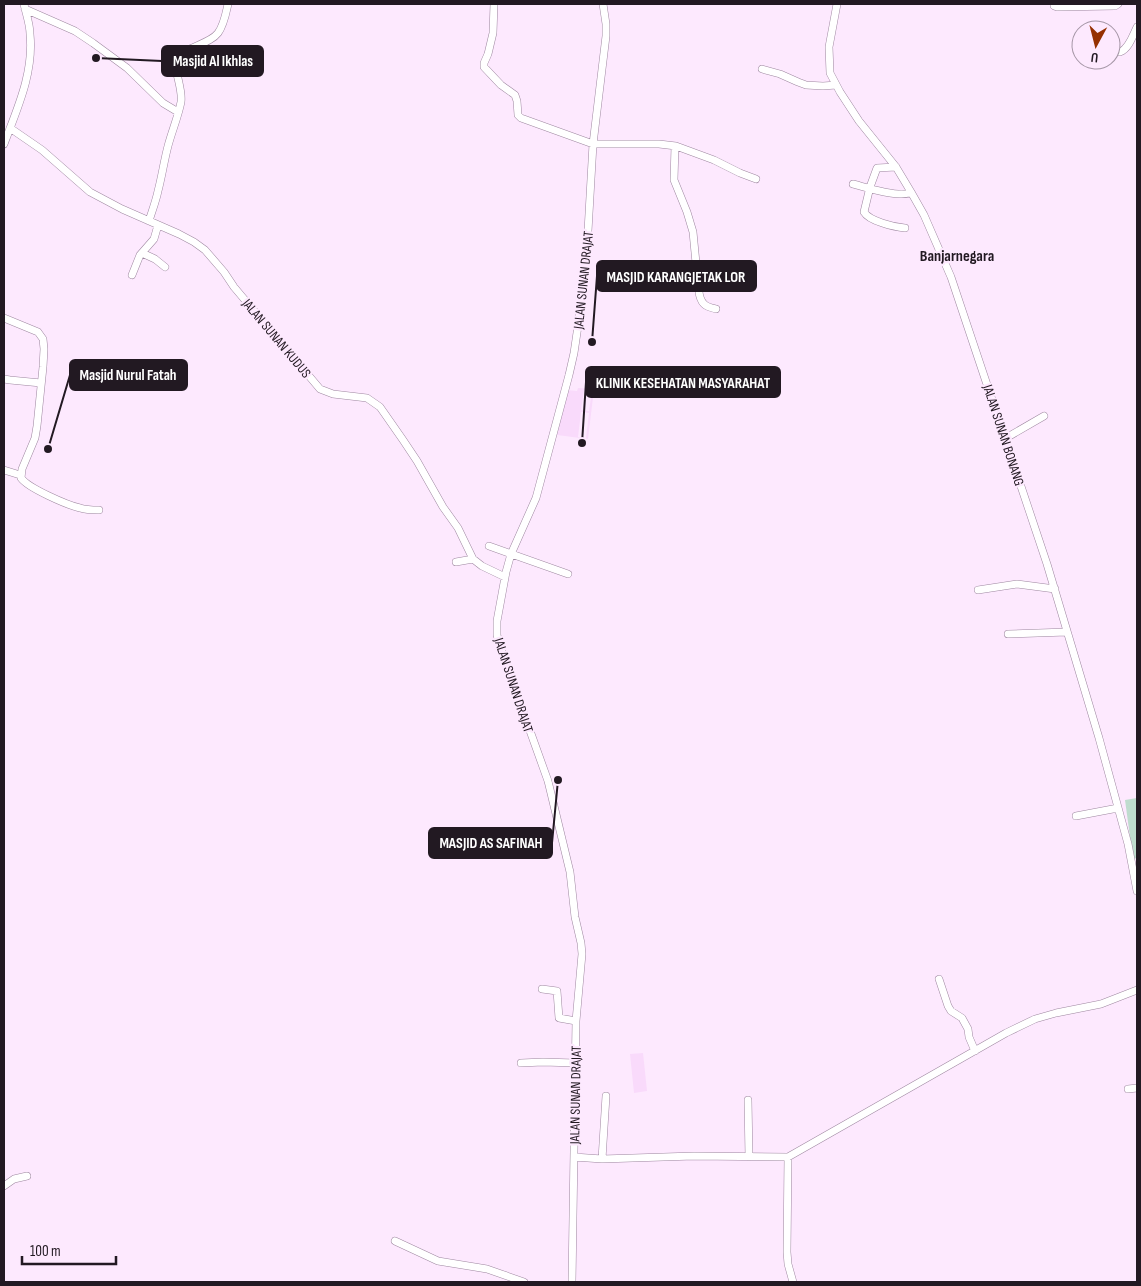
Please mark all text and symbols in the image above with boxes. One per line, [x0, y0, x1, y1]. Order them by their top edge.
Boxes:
north arrow [1071, 20, 1121, 70]
callout: Masjid Al Ikhlas [162, 46, 263, 76]
text: U [1090, 49, 1099, 66]
text: Masjid Al Ikhlas [173, 52, 253, 71]
street label: JALAN SUNAN DRAJAT [570, 230, 597, 331]
district label: Banjarnegara [920, 247, 994, 266]
callout: MASJID KARANGJETAK LOR [597, 261, 756, 291]
text: MASJID KARANGJETAK LOR [607, 268, 746, 287]
street label: JALAN SUNAN KUDUS [238, 295, 315, 381]
callout: Masjid Nurul Fatah [70, 360, 187, 390]
text: Masjid Nurul Fatah [79, 366, 177, 385]
callout: KLINIK KESEHATAN MASYARAHAT [586, 367, 780, 397]
text: KLINIK KESEHATAN MASYARAHAT [596, 374, 771, 393]
street label: JALAN SUNAN BONANG [979, 381, 1028, 488]
street label: JALAN SUNAN DRAJAT [490, 635, 537, 735]
callout: MASJID AS SAFINAH [429, 828, 552, 858]
text: MASJID AS SAFINAH [439, 834, 543, 853]
street label: JALAN SUNAN DRAJAT [566, 1045, 585, 1145]
scale bar [22, 1234, 116, 1266]
text: 100 m [30, 1242, 61, 1261]

